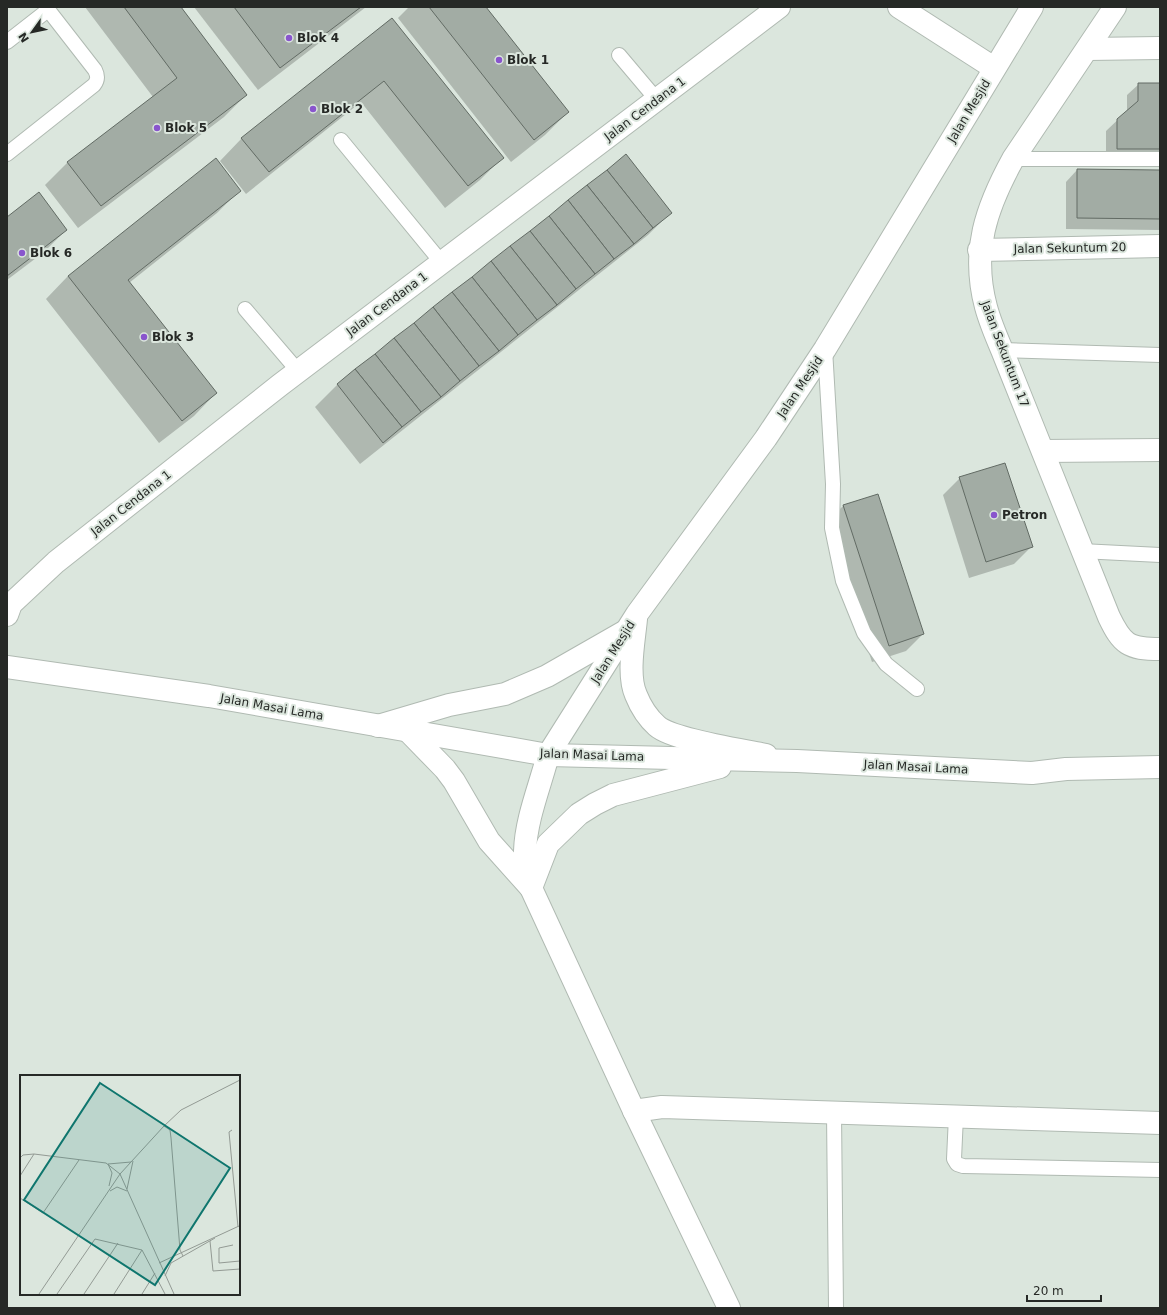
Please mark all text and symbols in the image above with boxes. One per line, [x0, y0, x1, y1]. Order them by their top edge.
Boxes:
north arrow [12, 12, 52, 52]
text: N [16, 30, 32, 45]
place label: Blok 4 [297, 31, 339, 45]
marker: Blok 4 [284, 33, 294, 43]
place label: Blok 1 [507, 53, 549, 67]
marker: Blok 1 [494, 55, 504, 65]
street label: Jalan Cendana 1 [601, 74, 688, 145]
street label: Jalan Mesjid [944, 77, 993, 146]
place label: Blok 2 [321, 102, 363, 116]
marker: Blok 2 [308, 104, 318, 114]
place label: Blok 5 [165, 121, 207, 135]
marker: Blok 5 [152, 123, 162, 133]
street label: Jalan Sekuntum 20 [1012, 240, 1127, 256]
place label: Blok 6 [30, 246, 72, 260]
marker: Blok 6 [17, 248, 27, 258]
street label: Jalan Cendana 1 [343, 269, 430, 340]
street label: Jalan Sekuntum 17 [978, 298, 1032, 409]
place label: Blok 3 [152, 330, 194, 344]
marker: Blok 3 [139, 332, 149, 342]
street label: Jalan Mesjid [774, 354, 826, 421]
street label: Jalan Cendana 1 [87, 467, 174, 539]
place label: Petron [1002, 508, 1047, 522]
marker: Petron [989, 510, 999, 520]
street label: Jalan Mesjid [588, 618, 638, 687]
street label: Jalan Masai Lama [218, 691, 325, 723]
street label: Jalan Masai Lama [539, 746, 644, 764]
street label: Jalan Masai Lama [862, 757, 969, 777]
inset map [20, 1075, 240, 1295]
scale bar [1027, 1277, 1101, 1303]
text: 20 m [1033, 1284, 1064, 1298]

